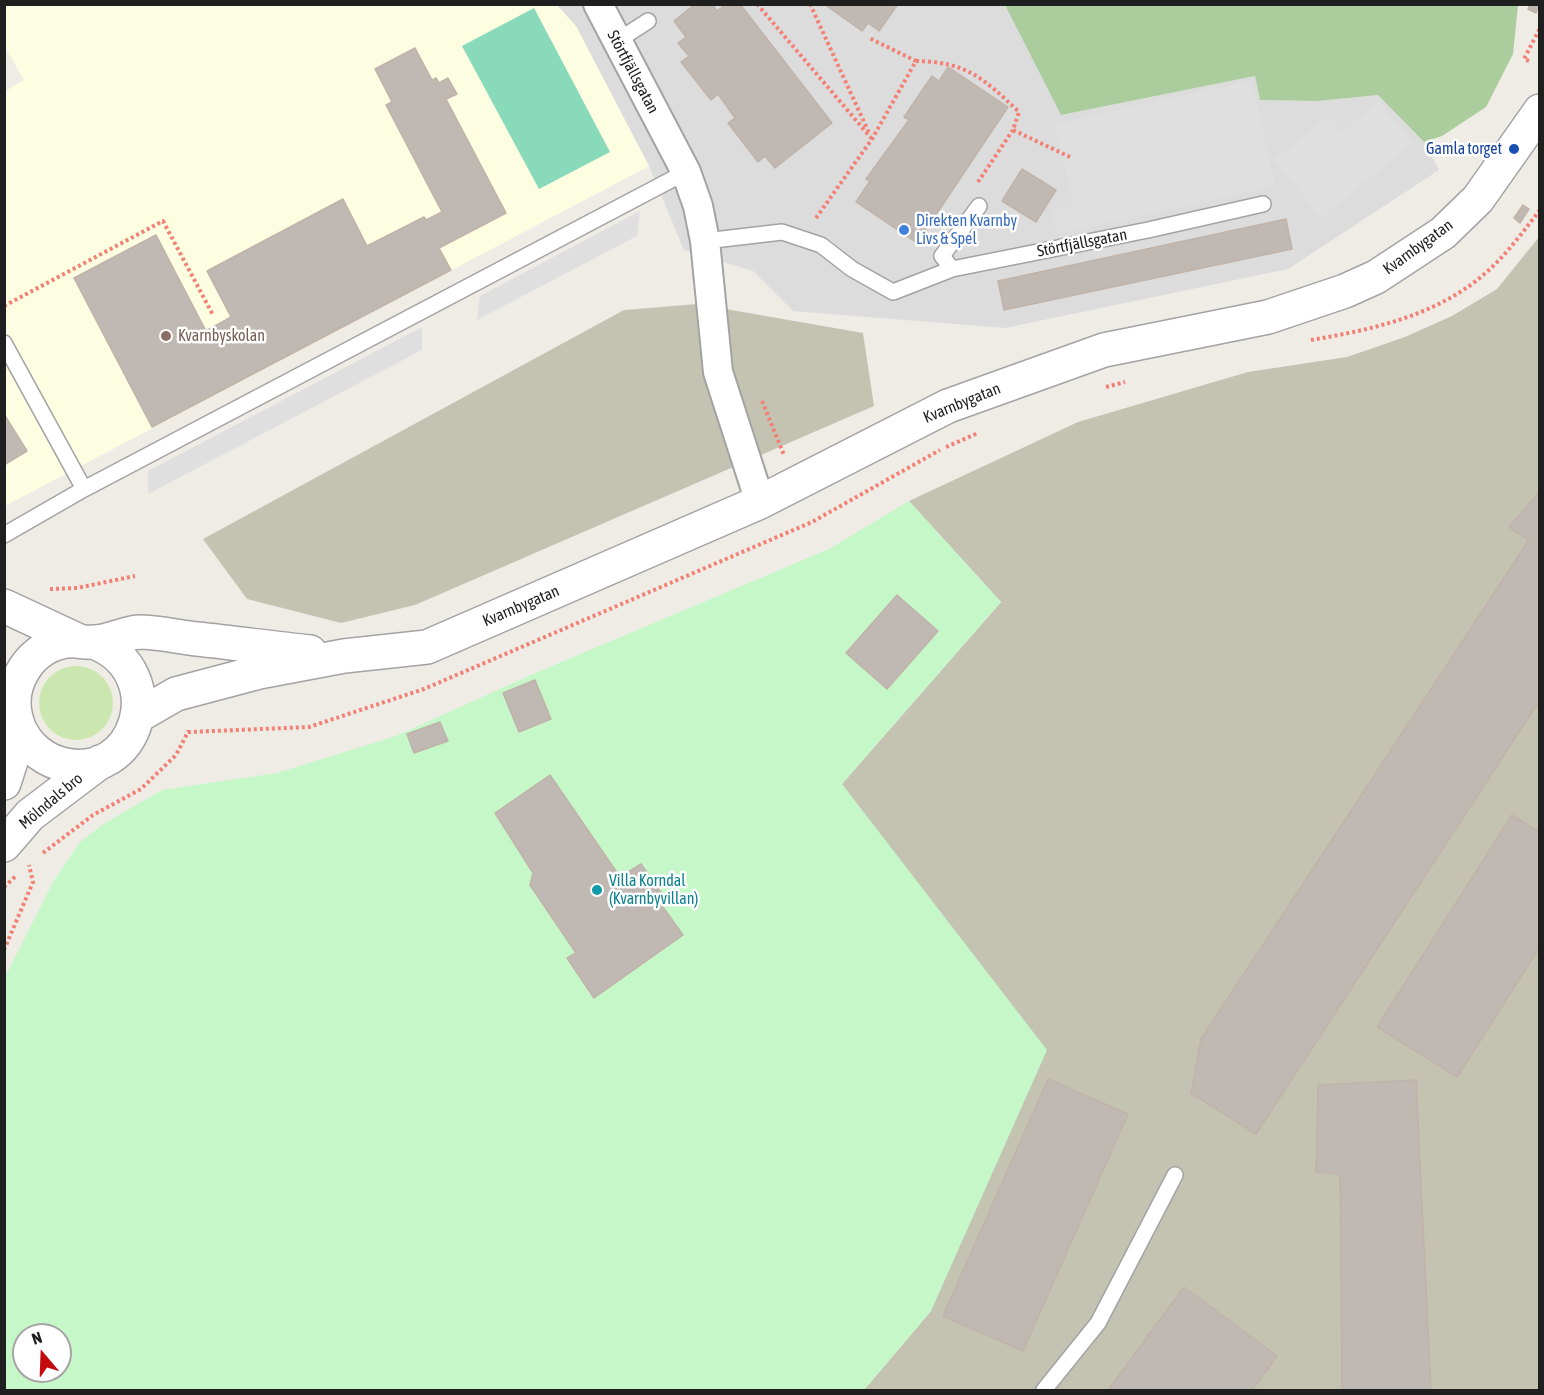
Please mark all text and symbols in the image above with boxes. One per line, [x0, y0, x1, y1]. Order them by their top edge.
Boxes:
street label: Störtfjällsgatan [603, 27, 663, 117]
place label: Gamla torget [1426, 139, 1502, 159]
marker: Gamla torget [1507, 142, 1521, 156]
place label: Direkten Kvarnby Livs & Spel [916, 211, 1017, 249]
street label: Kvarnbygatan [1379, 215, 1457, 279]
marker: Direkten Kvarnby Livs & Spel [897, 223, 911, 237]
street label: Störtfjällsgatan [1035, 225, 1129, 261]
place label: Kvarnbyskolan [178, 326, 265, 346]
marker: Kvarnbyskolan [159, 329, 173, 343]
street label: Kvarnbygatan [921, 379, 1003, 427]
street label: Kvarnbygatan [480, 581, 562, 631]
street label: Mölndals bro [15, 769, 87, 833]
place label: Villa Korndal (Kvarnbyvillan) [609, 871, 698, 909]
marker: Villa Korndal (Kvarnbyvillan) [590, 883, 604, 897]
north arrow [12, 1323, 72, 1383]
text: N [29, 1328, 44, 1348]

